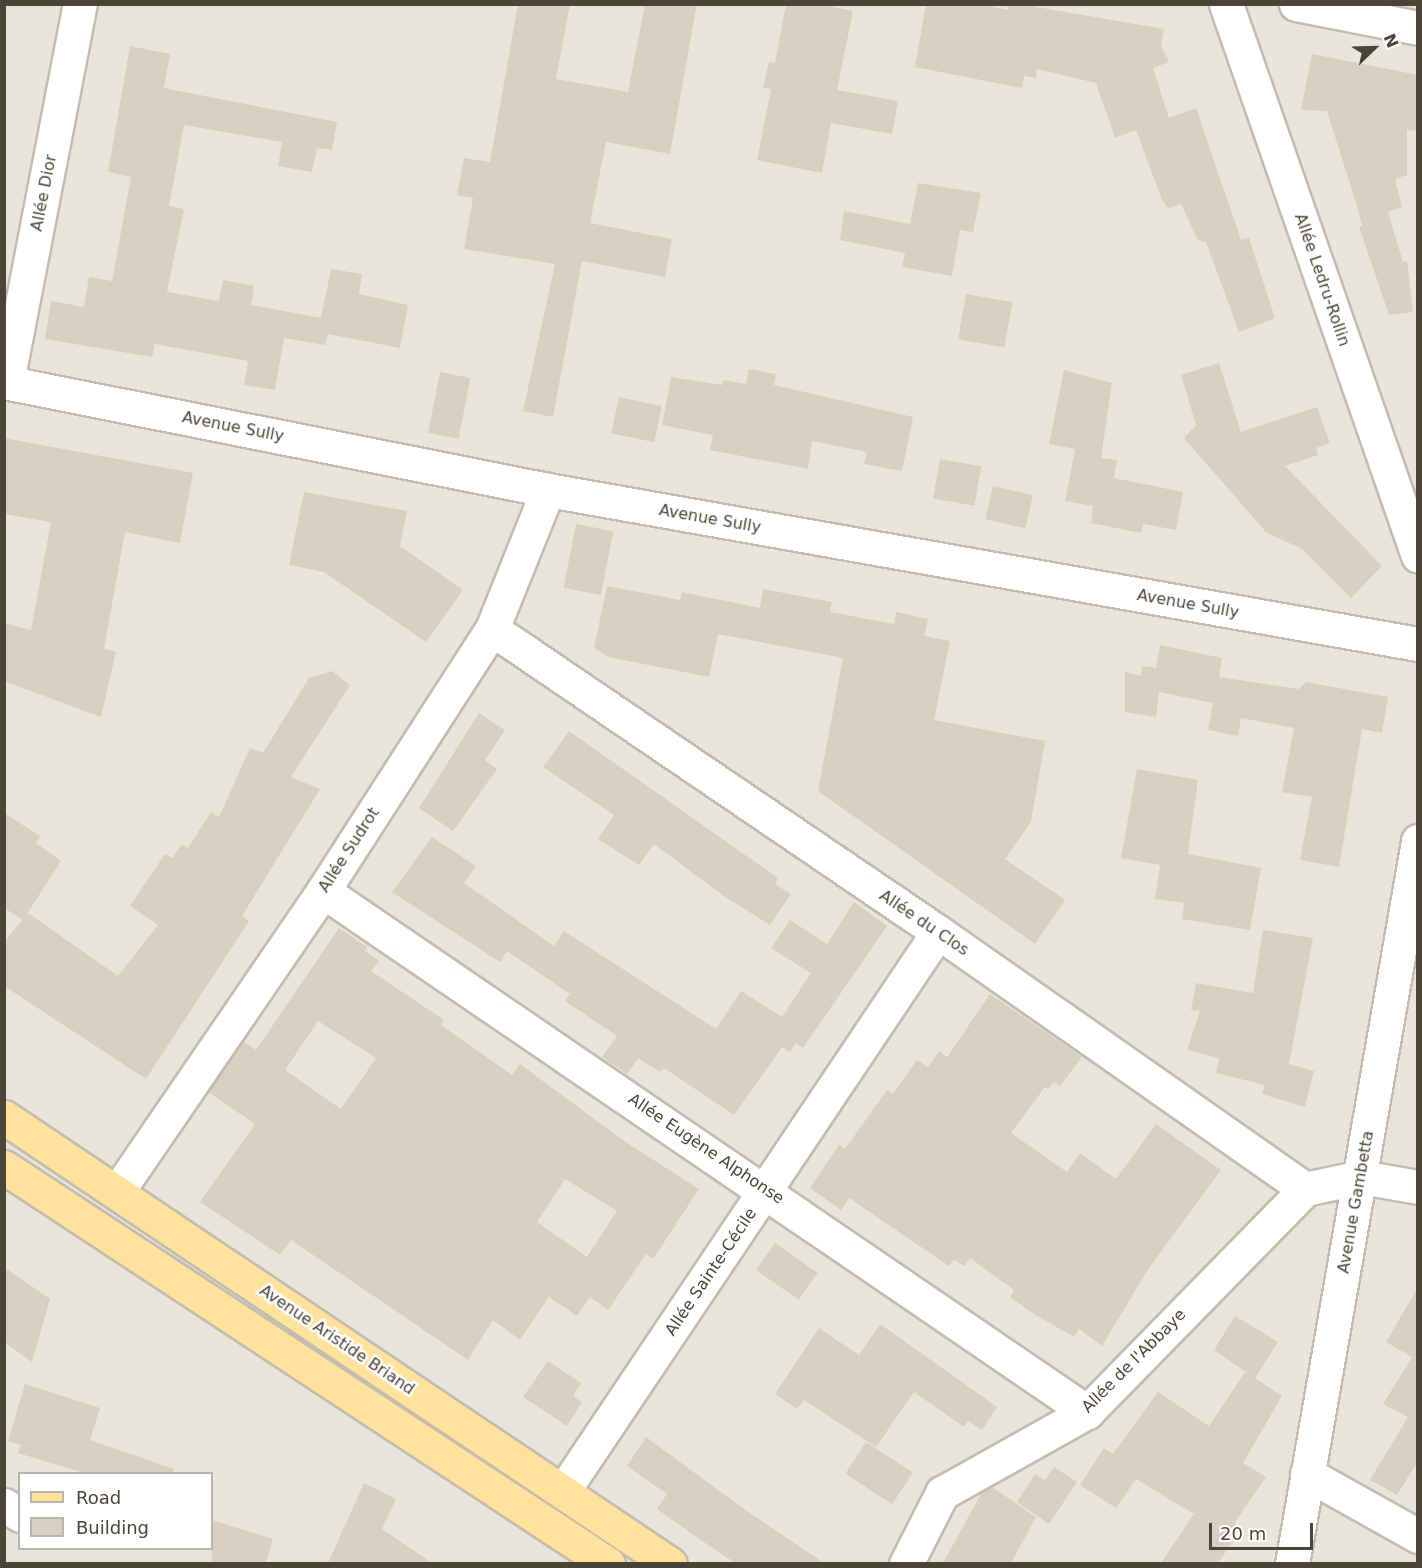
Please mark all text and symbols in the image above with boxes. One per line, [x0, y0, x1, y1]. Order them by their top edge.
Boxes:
north arrow [1344, 18, 1404, 78]
text: N [1380, 31, 1402, 51]
street label: Allée Dior [27, 153, 61, 233]
street label: Allée Ledru-Rollin [1290, 211, 1354, 349]
street label: Avenue Sully [181, 408, 285, 446]
street label: Avenue Sully [658, 501, 762, 537]
street label: Avenue Sully [1136, 586, 1240, 622]
street label: Allée Sudrot [314, 804, 384, 896]
street label: Allée du Clos [876, 886, 972, 960]
street label: Allée Eugène Alphonse [624, 1090, 788, 1208]
street label: Avenue Gambetta [1334, 1129, 1378, 1275]
street label: Allée Sainte-Cécile [661, 1205, 761, 1339]
street label: Avenue Aristide Briand [256, 1281, 418, 1399]
street label: Allée de l'Abbaye [1078, 1305, 1190, 1417]
legend [18, 1472, 213, 1550]
text: Road [76, 1487, 121, 1508]
scale bar [1212, 1511, 1316, 1549]
text: Building [76, 1517, 149, 1538]
text: 20 m [1220, 1523, 1266, 1544]

